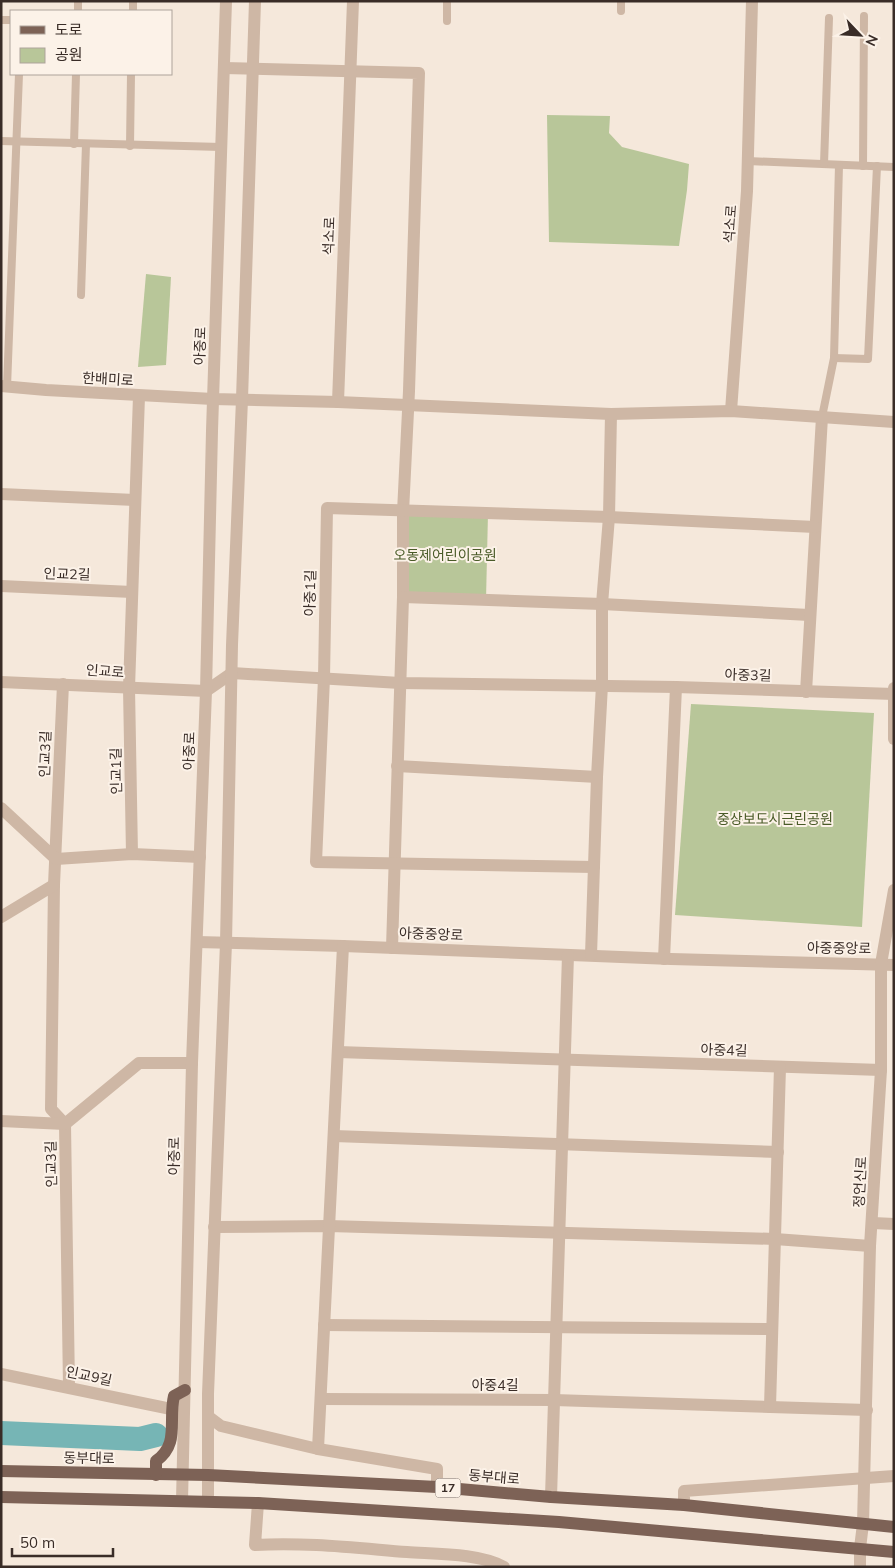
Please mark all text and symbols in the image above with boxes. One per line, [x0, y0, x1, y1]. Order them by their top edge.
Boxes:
legend [10, 10, 172, 75]
north arrow [835, 10, 885, 60]
text: 도로 [55, 20, 83, 39]
text: N [861, 32, 882, 49]
text: 공원 [55, 45, 83, 64]
street label: 석소로 [720, 204, 740, 244]
street label: 석소로 [319, 216, 339, 256]
street label: 아중로 [190, 326, 210, 366]
street label: 한배미로 [82, 369, 134, 389]
park label: 오동제어린이공원 [393, 546, 497, 564]
street label: 인교2길 [43, 564, 91, 584]
street label: 아중1길 [301, 569, 319, 617]
street label: 인교로 [85, 661, 125, 681]
street label: 아중3길 [724, 665, 772, 685]
street label: 인교3길 [35, 730, 55, 778]
street label: 아중로 [179, 731, 199, 771]
street label: 인교1길 [107, 747, 125, 795]
park label: 중상보도시근린공원 [717, 810, 833, 828]
street label: 아중중앙로 [399, 924, 464, 944]
street label: 아중중앙로 [807, 938, 871, 958]
street label: 아중4길 [700, 1040, 748, 1060]
street label: 아중로 [165, 1136, 183, 1175]
street label: 인교3길 [42, 1140, 60, 1188]
street label: 정언신로 [850, 1156, 870, 1208]
street label: 인교9길 [64, 1362, 114, 1390]
street label: 아중4길 [471, 1376, 519, 1394]
street label: 동부대로 [63, 1449, 115, 1467]
street label: 동부대로 [468, 1466, 521, 1488]
road number: 17 [436, 1479, 460, 1498]
scale bar [12, 1526, 114, 1558]
text: 50 m [20, 1533, 55, 1552]

